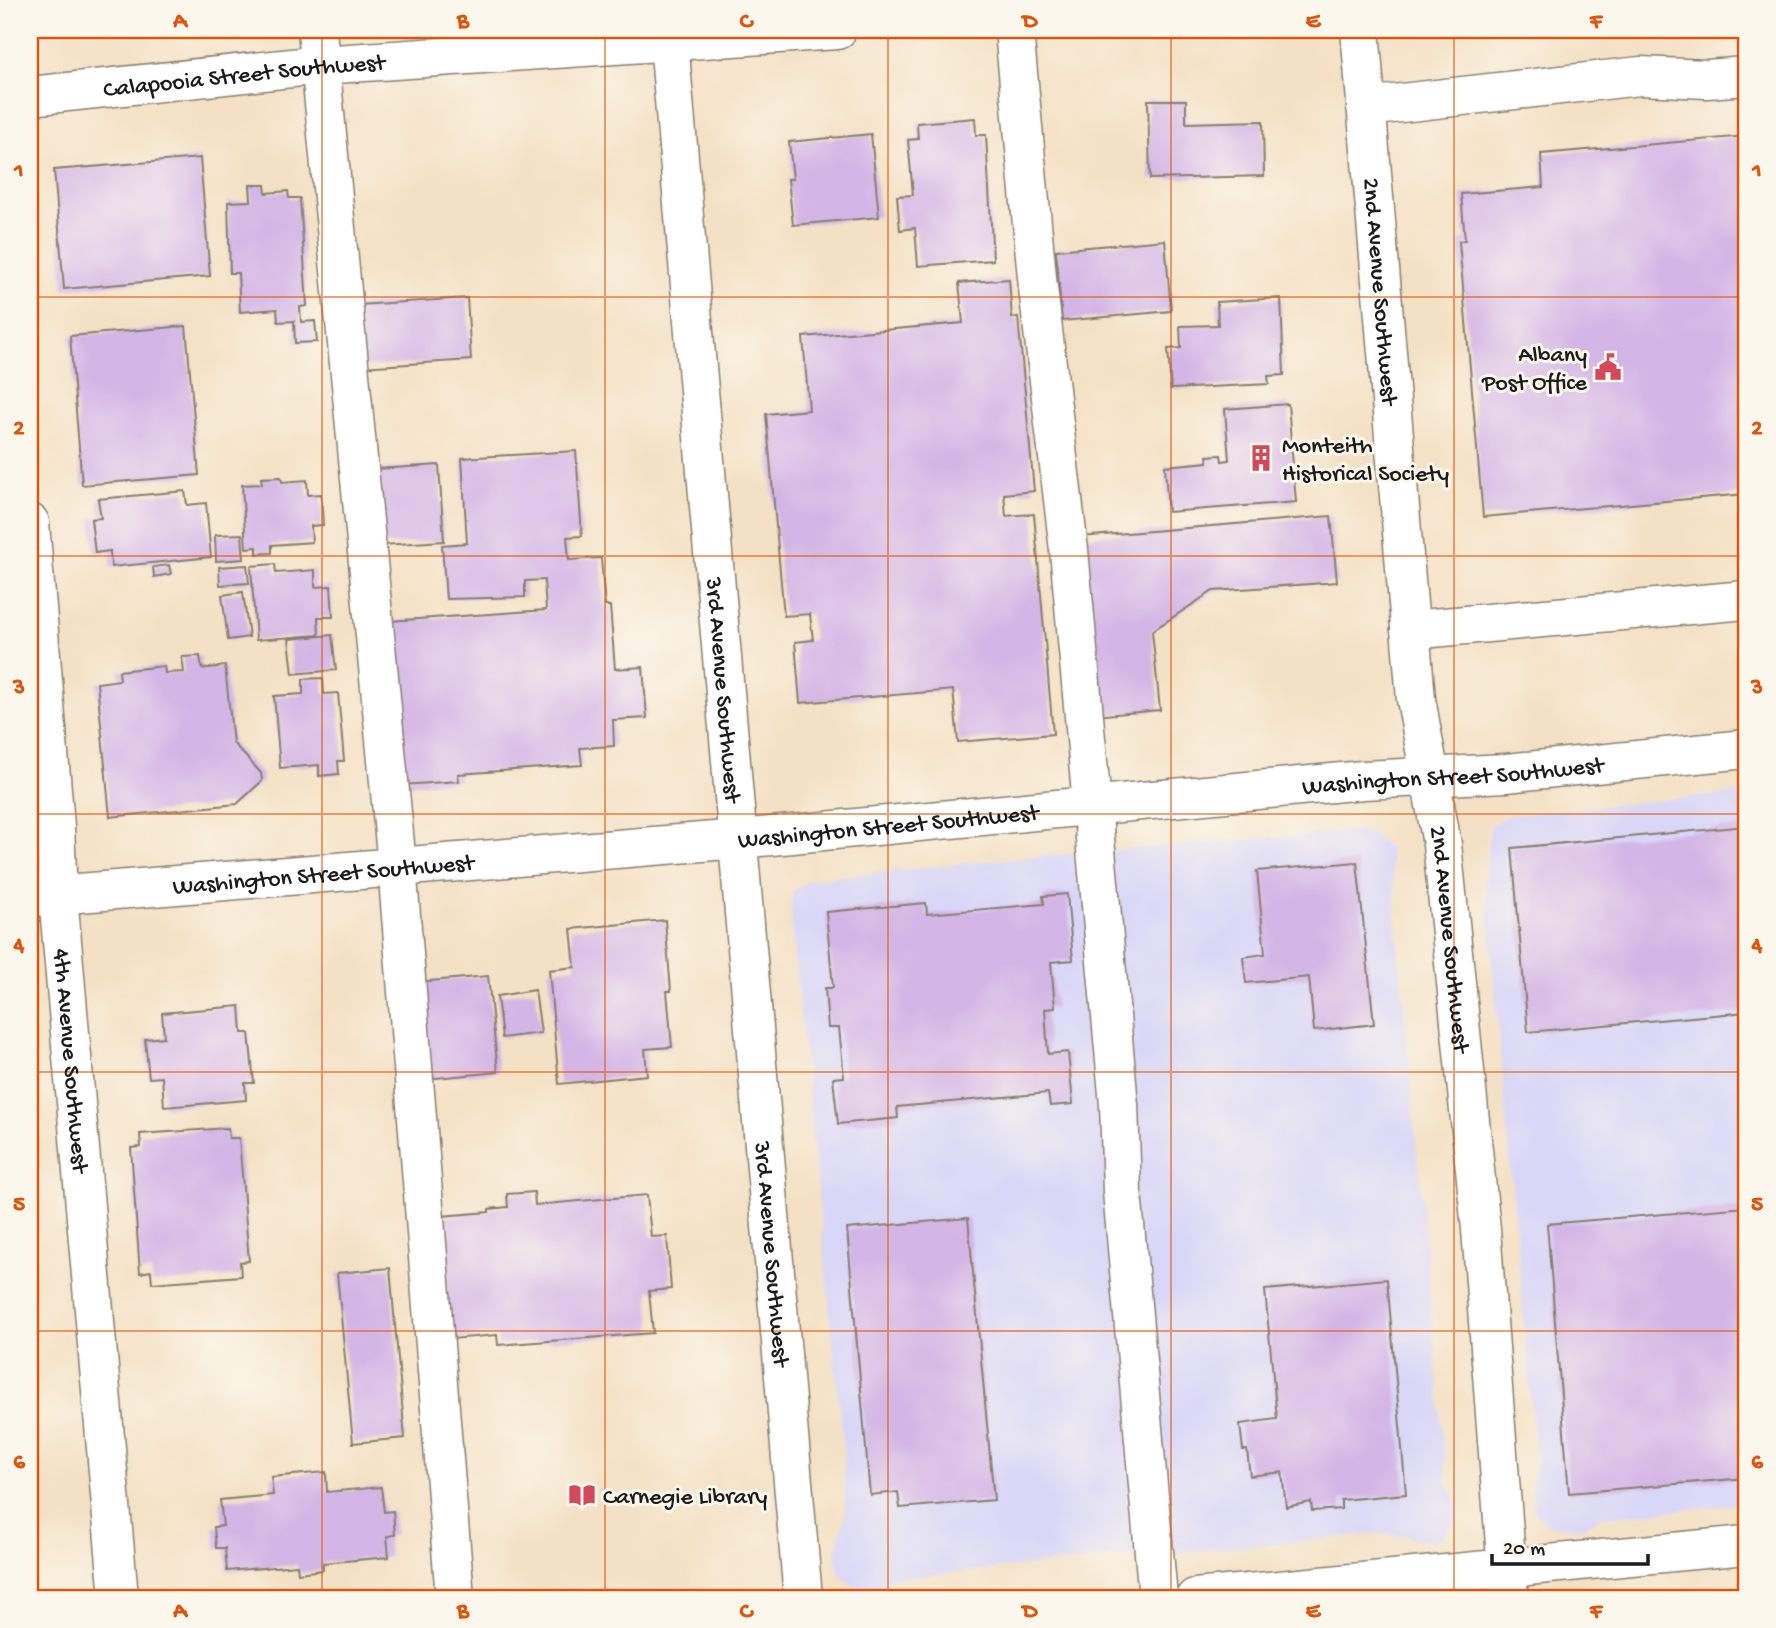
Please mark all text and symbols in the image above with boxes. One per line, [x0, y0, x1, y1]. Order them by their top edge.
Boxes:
text: A [172, 9, 188, 36]
text: B [456, 9, 470, 36]
text: C [740, 9, 755, 36]
text: D [1021, 9, 1039, 36]
text: E [1306, 9, 1322, 36]
text: F [1589, 9, 1604, 36]
street label: Calapooia Street Southwest [102, 50, 388, 106]
text: 1 [13, 158, 24, 185]
text: 1 [1751, 158, 1762, 185]
street label: 2nd Avenue Southwest [1354, 177, 1403, 408]
place label: Albany Post Office [1481, 342, 1588, 399]
public building icon: Albany Post Office [1593, 352, 1623, 382]
text: 2 [13, 416, 25, 443]
text: 2 [1751, 416, 1763, 443]
place label: Monteith Historical Society [1282, 433, 1449, 490]
building icon: Monteith Historical Society [1246, 443, 1276, 473]
street label: 3rd Avenue Southwest [697, 575, 746, 806]
text: 3 [12, 675, 25, 702]
text: 3 [1750, 675, 1763, 702]
street label: Washington Street Southwest [1301, 752, 1607, 804]
street label: Washington Street Southwest [737, 800, 1042, 857]
street label: 2nd Avenue Southwest [1421, 824, 1474, 1056]
street label: Washington Street Southwest [172, 850, 477, 903]
text: 4 [13, 933, 25, 960]
text: 4 [1751, 933, 1763, 960]
street label: 4th Avenue Southwest [45, 947, 93, 1176]
street label: 3rd Avenue Southwest [746, 1139, 794, 1370]
text: 5 [13, 1192, 25, 1219]
text: 5 [1751, 1192, 1763, 1219]
text: 6 [13, 1450, 26, 1477]
text: 6 [1751, 1450, 1764, 1477]
library icon: Carnegie Library [567, 1480, 597, 1510]
place label: Carnegie Library [603, 1484, 768, 1513]
scale bar [1492, 1523, 1648, 1567]
text: 20 m [1503, 1538, 1545, 1563]
text: A [172, 1599, 188, 1626]
text: B [456, 1599, 470, 1626]
text: C [740, 1599, 755, 1626]
text: D [1021, 1599, 1039, 1626]
text: E [1306, 1599, 1322, 1626]
text: F [1589, 1599, 1604, 1626]

